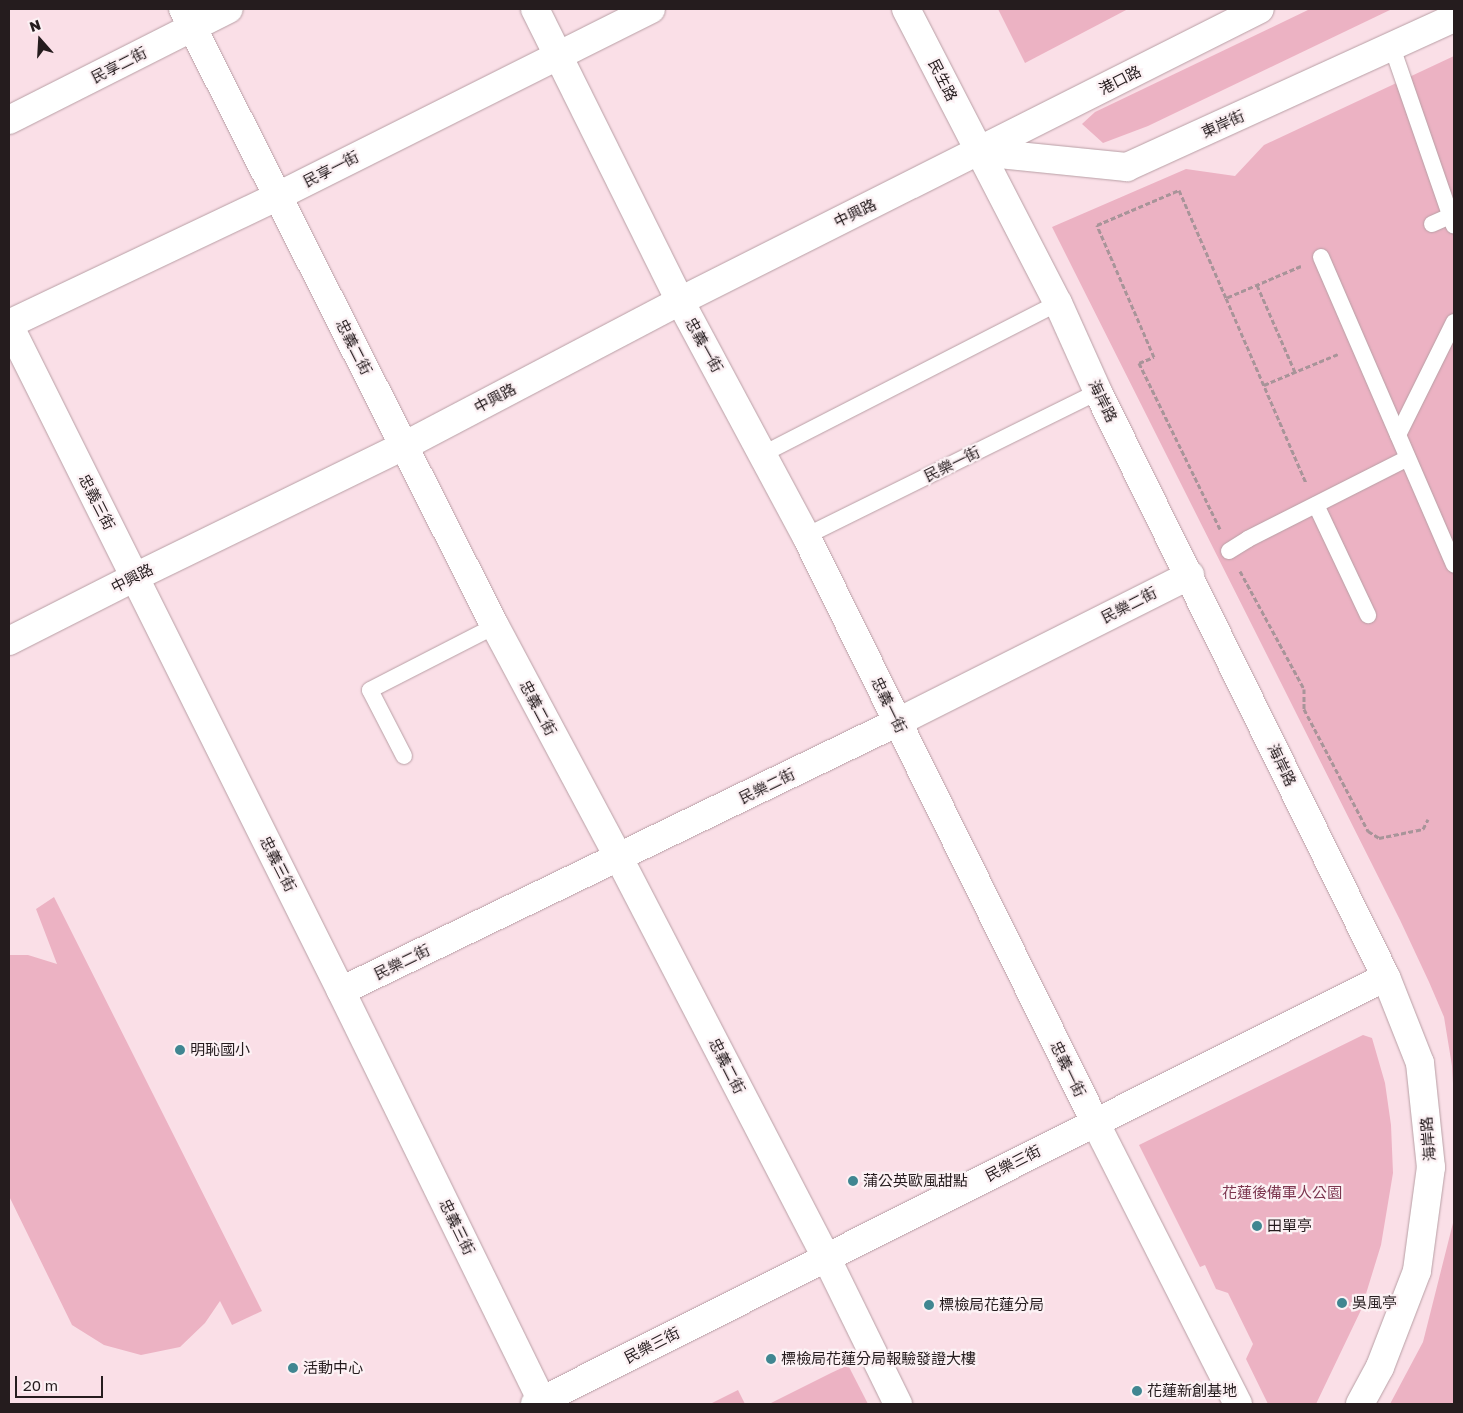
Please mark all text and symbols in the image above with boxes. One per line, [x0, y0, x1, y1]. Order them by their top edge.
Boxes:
north arrow [15, 15, 65, 65]
text: N [27, 16, 43, 35]
street label: 民享二街 [88, 43, 150, 87]
street label: 民生路 [925, 56, 961, 104]
street label: 港口路 [1096, 62, 1144, 98]
street label: 東岸街 [1199, 107, 1247, 141]
street label: 民享一街 [300, 147, 362, 191]
street label: 中興路 [831, 195, 879, 231]
street label: 忠義一街 [682, 314, 726, 376]
street label: 忠義二街 [332, 316, 376, 378]
street label: 海岸路 [1085, 377, 1121, 425]
street label: 中興路 [471, 379, 519, 417]
street label: 民樂一街 [921, 443, 983, 485]
street label: 忠義三街 [75, 471, 119, 533]
street label: 中興路 [108, 560, 156, 596]
street label: 民樂二街 [1098, 583, 1160, 627]
street label: 忠義一街 [868, 674, 910, 736]
street label: 忠義二街 [516, 677, 560, 739]
street label: 海岸路 [1264, 741, 1300, 789]
street label: 民樂二街 [736, 765, 798, 807]
street label: 忠義三街 [256, 833, 300, 895]
street label: 民樂二街 [371, 941, 433, 983]
street label: 忠義二街 [705, 1035, 749, 1097]
street label: 忠義一街 [1047, 1038, 1089, 1100]
place label: 明恥國小 [190, 1041, 250, 1059]
marker: 明恥國小 [174, 1044, 186, 1056]
street label: 海岸路 [1417, 1116, 1439, 1162]
street label: 民樂三街 [982, 1141, 1044, 1185]
place label: 蒲公英歐風甜點 [863, 1172, 968, 1190]
marker: 蒲公英歐風甜點 [847, 1175, 859, 1187]
park label: 花蓮後備軍人公園 [1222, 1184, 1342, 1202]
street label: 忠義三街 [436, 1196, 478, 1258]
place label: 田單亭 [1267, 1217, 1312, 1235]
marker: 田單亭 [1251, 1220, 1263, 1232]
place label: 吳風亭 [1352, 1294, 1397, 1312]
place label: 標檢局花蓮分局 [939, 1296, 1044, 1314]
marker: 吳風亭 [1336, 1297, 1348, 1309]
marker: 標檢局花蓮分局 [923, 1299, 935, 1311]
street label: 民樂三街 [621, 1323, 683, 1367]
place label: 標檢局花蓮分局報驗發證大樓 [781, 1350, 976, 1368]
marker: 標檢局花蓮分局報驗發證大樓 [765, 1353, 777, 1365]
place label: 活動中心 [303, 1359, 363, 1377]
marker: 活動中心 [287, 1362, 299, 1374]
scale bar [18, 1366, 105, 1398]
text: 20 m [23, 1376, 58, 1394]
place label: 花蓮新創基地 [1147, 1382, 1237, 1400]
marker: 花蓮新創基地 [1131, 1385, 1143, 1397]

